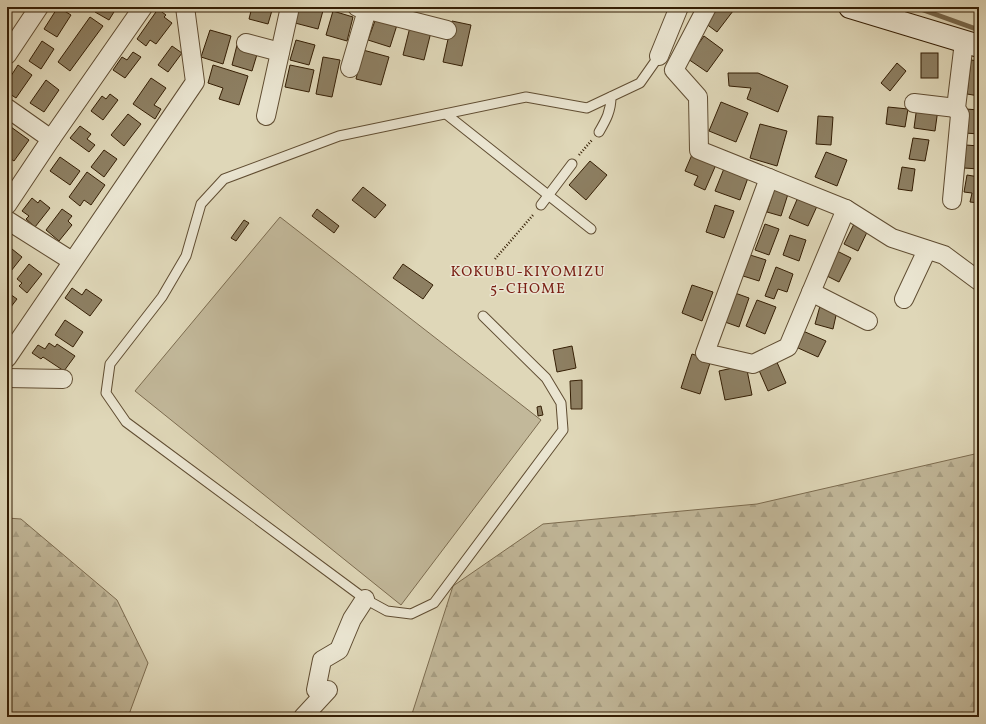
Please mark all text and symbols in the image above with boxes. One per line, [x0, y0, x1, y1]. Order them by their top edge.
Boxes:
district label: KOKUBU-KIYOMIZU 5-CHOME [451, 262, 606, 300]

